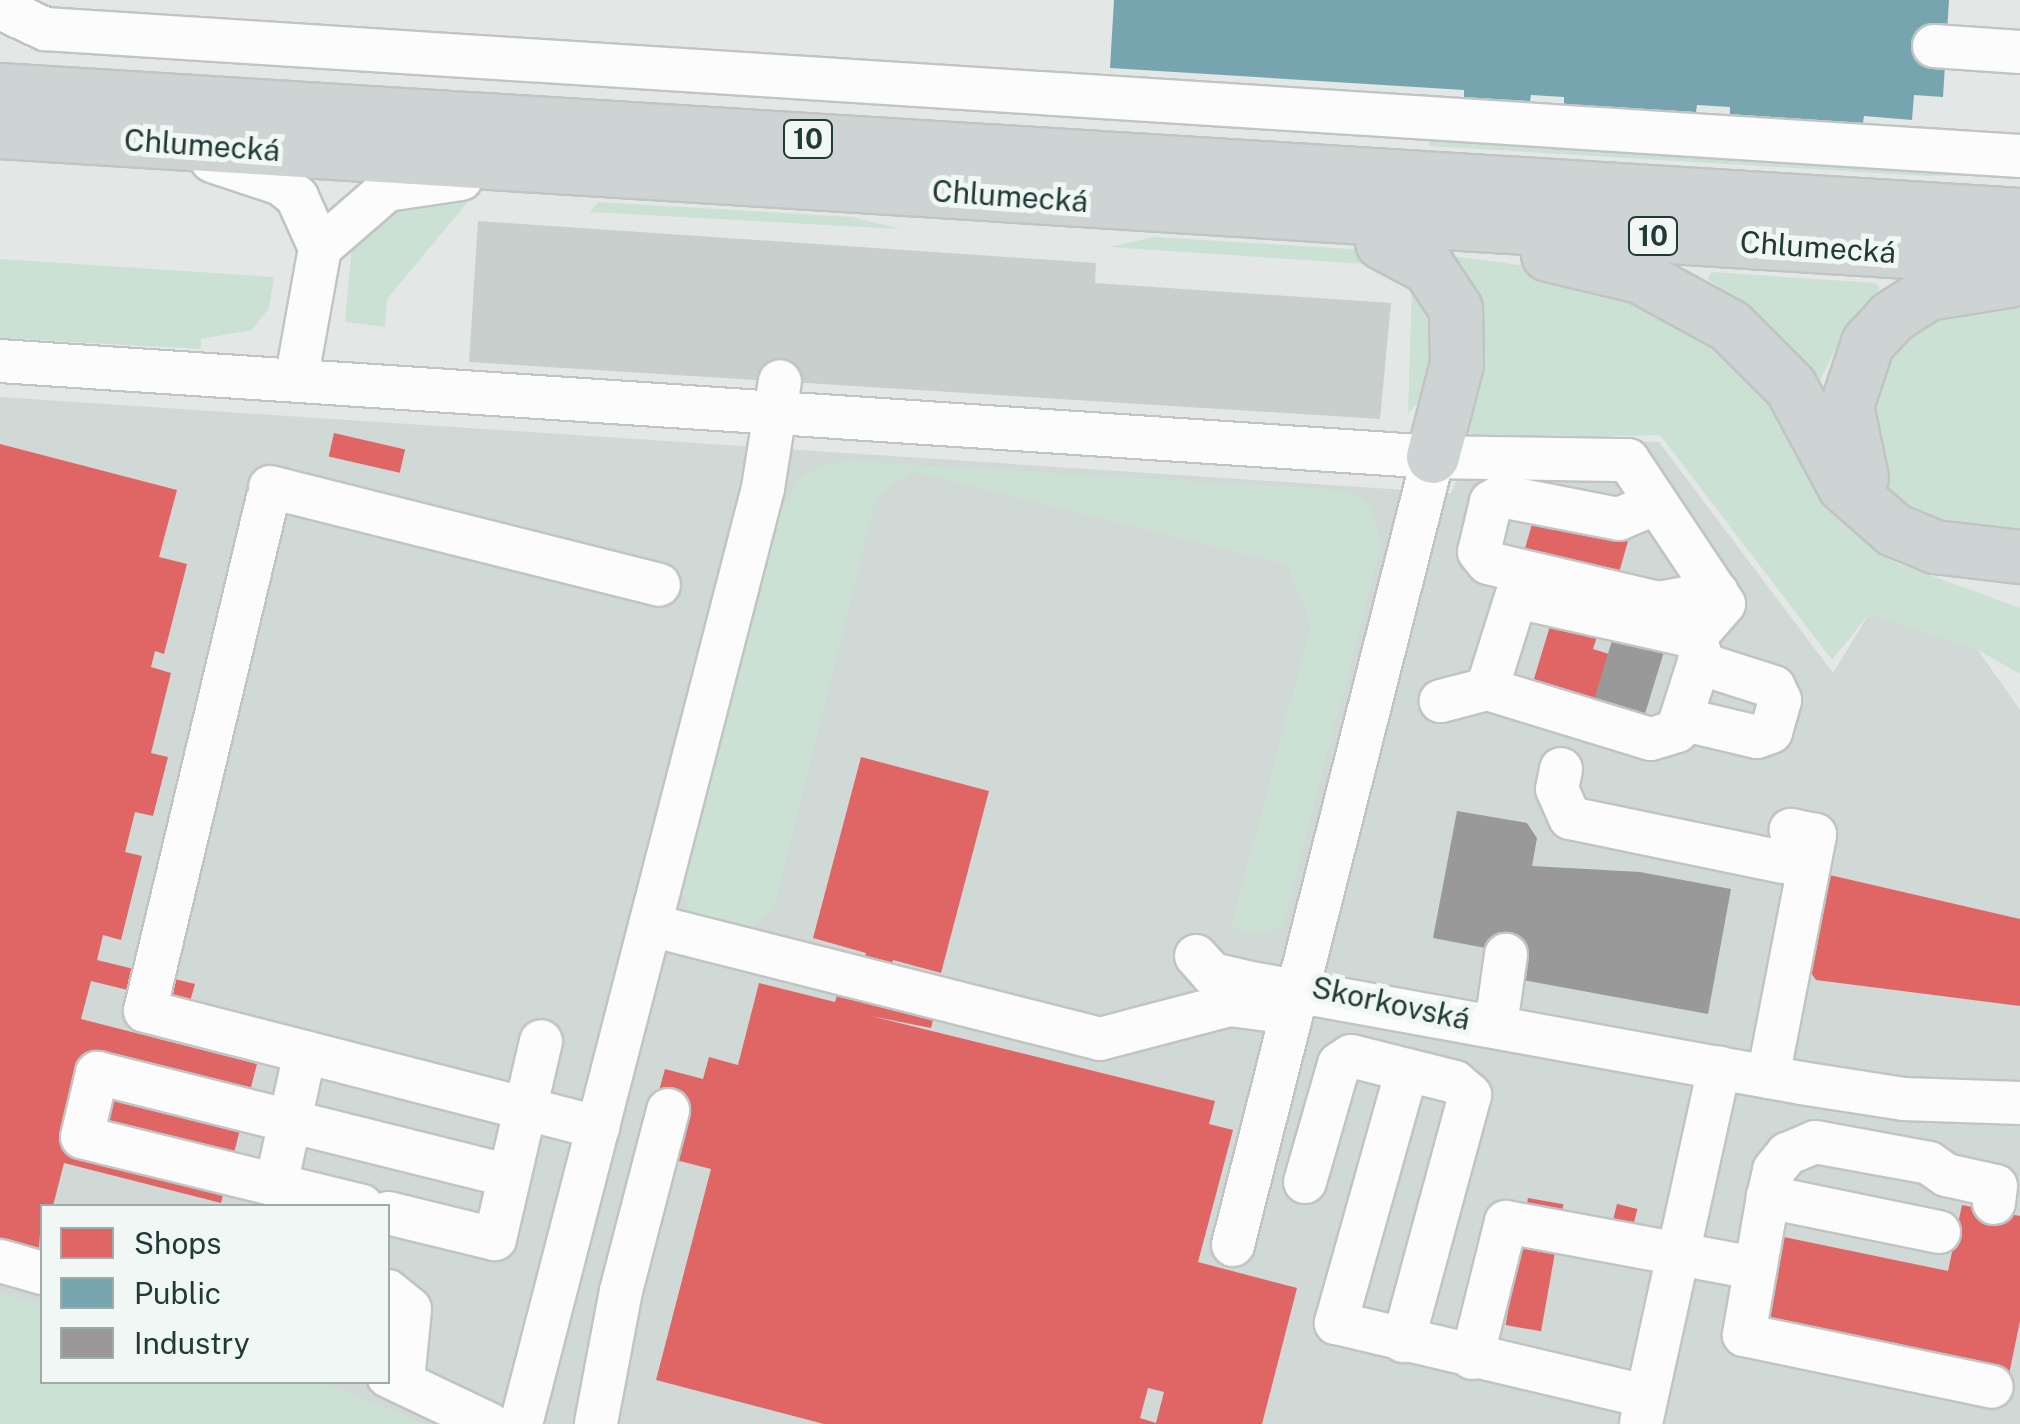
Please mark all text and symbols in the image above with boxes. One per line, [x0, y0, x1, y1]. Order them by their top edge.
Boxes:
road number: 10 [780, 116, 836, 162]
street label: Chlumecká [123, 122, 281, 168]
street label: Chlumecká [931, 173, 1089, 219]
road number: 10 [1626, 213, 1680, 259]
street label: Chlumecká [1739, 224, 1897, 270]
street label: Skorkovská [1309, 969, 1473, 1037]
legend [40, 1204, 390, 1384]
text: Shops [134, 1225, 221, 1261]
text: Public [134, 1275, 221, 1311]
text: Industry [134, 1325, 250, 1361]

